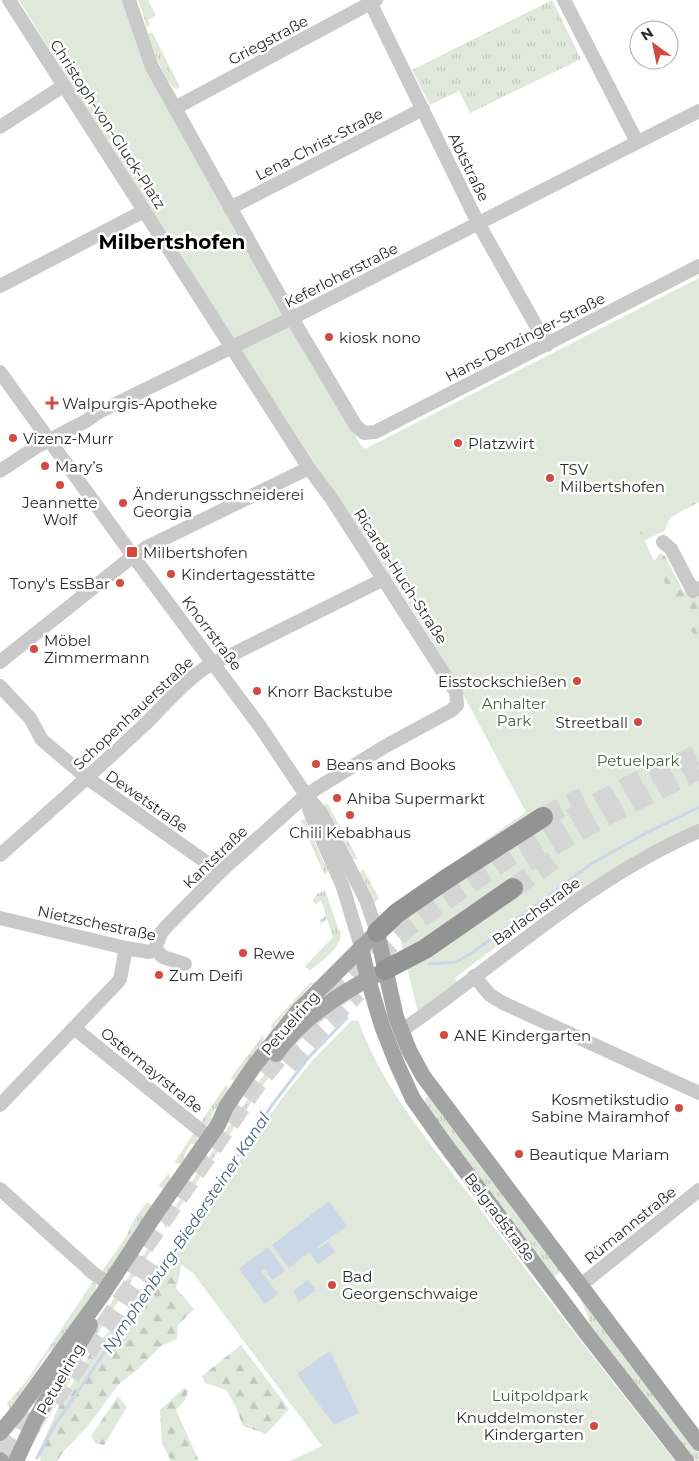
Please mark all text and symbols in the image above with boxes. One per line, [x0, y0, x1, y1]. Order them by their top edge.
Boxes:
street label: Griegstraße [225, 11, 311, 69]
north arrow [629, 20, 679, 70]
text: N [637, 23, 657, 45]
street label: Christoph-von-Gluck-Platz [46, 36, 170, 213]
street label: Lena-Christ-Straße [252, 104, 386, 184]
street label: Abtstraße [444, 130, 494, 204]
district label: Milbertshofen [99, 230, 245, 254]
street label: Keferloherstraße [281, 238, 401, 312]
street label: Hans-Denzinger-Straße [442, 288, 608, 386]
place label: kiosk nono [339, 328, 421, 347]
marker: kiosk nono [323, 331, 335, 343]
place label: Walpurgis-Apotheke [62, 394, 217, 413]
marker: Walpurgis-Apotheke [46, 397, 58, 409]
place label: Vizenz-Murr [23, 429, 113, 448]
marker: Vizenz-Murr [7, 432, 19, 444]
place label: Platzwirt [468, 434, 535, 453]
marker: Platzwirt [452, 437, 464, 449]
place label: Mary’s [55, 457, 103, 476]
marker: Mary’s [39, 460, 51, 472]
place label: TSV Milbertshofen [560, 460, 665, 496]
marker: TSV Milbertshofen [544, 472, 556, 484]
marker: Jeannette Wolf [54, 479, 66, 491]
place label: Änderungsschneiderei Georgia [133, 485, 304, 521]
place label: Jeannette Wolf [21, 493, 98, 529]
marker: Änderungsschneiderei Georgia [117, 497, 129, 509]
street label: Ricarda-Huch-Straße [350, 505, 452, 647]
place label: Milbertshofen [143, 543, 248, 562]
marker: Milbertshofen [125, 545, 139, 559]
place label: Kindertagesstätte [181, 565, 315, 584]
marker: Kindertagesstätte [165, 568, 177, 580]
place label: Tony's EssBar [10, 574, 110, 593]
marker: Tony's EssBar [114, 577, 126, 589]
street label: Knorrstraße [178, 592, 246, 674]
place label: Möbel Zimmermann [44, 631, 150, 667]
marker: Möbel Zimmermann [28, 643, 40, 655]
street label: Schopenhauerstraße [69, 652, 197, 774]
place label: Eisstockschießen [438, 672, 567, 691]
marker: Eisstockschießen [571, 675, 583, 687]
place label: Knorr Backstube [267, 682, 393, 701]
marker: Knorr Backstube [251, 685, 263, 697]
park label: Anhalter Park [482, 694, 546, 730]
place label: Streetball [556, 713, 628, 732]
marker: Streetball [632, 716, 644, 728]
park label: Petuelpark [597, 751, 679, 770]
place label: Beans and Books [326, 755, 456, 774]
marker: Beans and Books [310, 758, 322, 770]
street label: Dewetstraße [102, 766, 192, 836]
place label: Ahiba Supermarkt [347, 789, 485, 808]
marker: Ahiba Supermarkt [331, 792, 343, 804]
marker: Chili Kebabhaus [344, 809, 356, 821]
street label: Kantstraße [179, 822, 251, 892]
place label: Chili Kebabhaus [289, 823, 411, 842]
street label: Barlachstraße [488, 873, 584, 949]
street label: Nietzschestraße [36, 901, 158, 945]
place label: Rewe [253, 944, 295, 963]
marker: Rewe [237, 947, 249, 959]
place label: Zum Deifi [169, 966, 243, 985]
marker: Zum Deifi [153, 969, 165, 981]
street label: Petuelring [257, 987, 323, 1059]
street label: Ostermayrstraße [97, 1023, 207, 1117]
place label: ANE Kindergarten [454, 1026, 591, 1045]
marker: ANE Kindergarten [438, 1029, 450, 1041]
place label: Kosmetikstudio Sabine Mairamhof [532, 1090, 670, 1126]
marker: Kosmetikstudio Sabine Mairamhof [673, 1102, 685, 1114]
water label: Nymphenburg-Biedersteiner Kanal [98, 1109, 274, 1357]
place label: Beautique Mariam [529, 1145, 669, 1164]
marker: Beautique Mariam [513, 1148, 525, 1160]
street label: Belgradstraße [461, 1169, 539, 1265]
street label: Rümannstraße [580, 1182, 680, 1268]
place label: Bad Georgenschwaige [342, 1267, 478, 1303]
marker: Bad Georgenschwaige [326, 1279, 338, 1291]
street label: Petuelring [32, 1340, 88, 1418]
park label: Luitpoldpark [492, 1386, 588, 1405]
place label: Knuddelmonster Kindergarten [456, 1408, 584, 1444]
marker: Knuddelmonster Kindergarten [588, 1420, 600, 1432]

